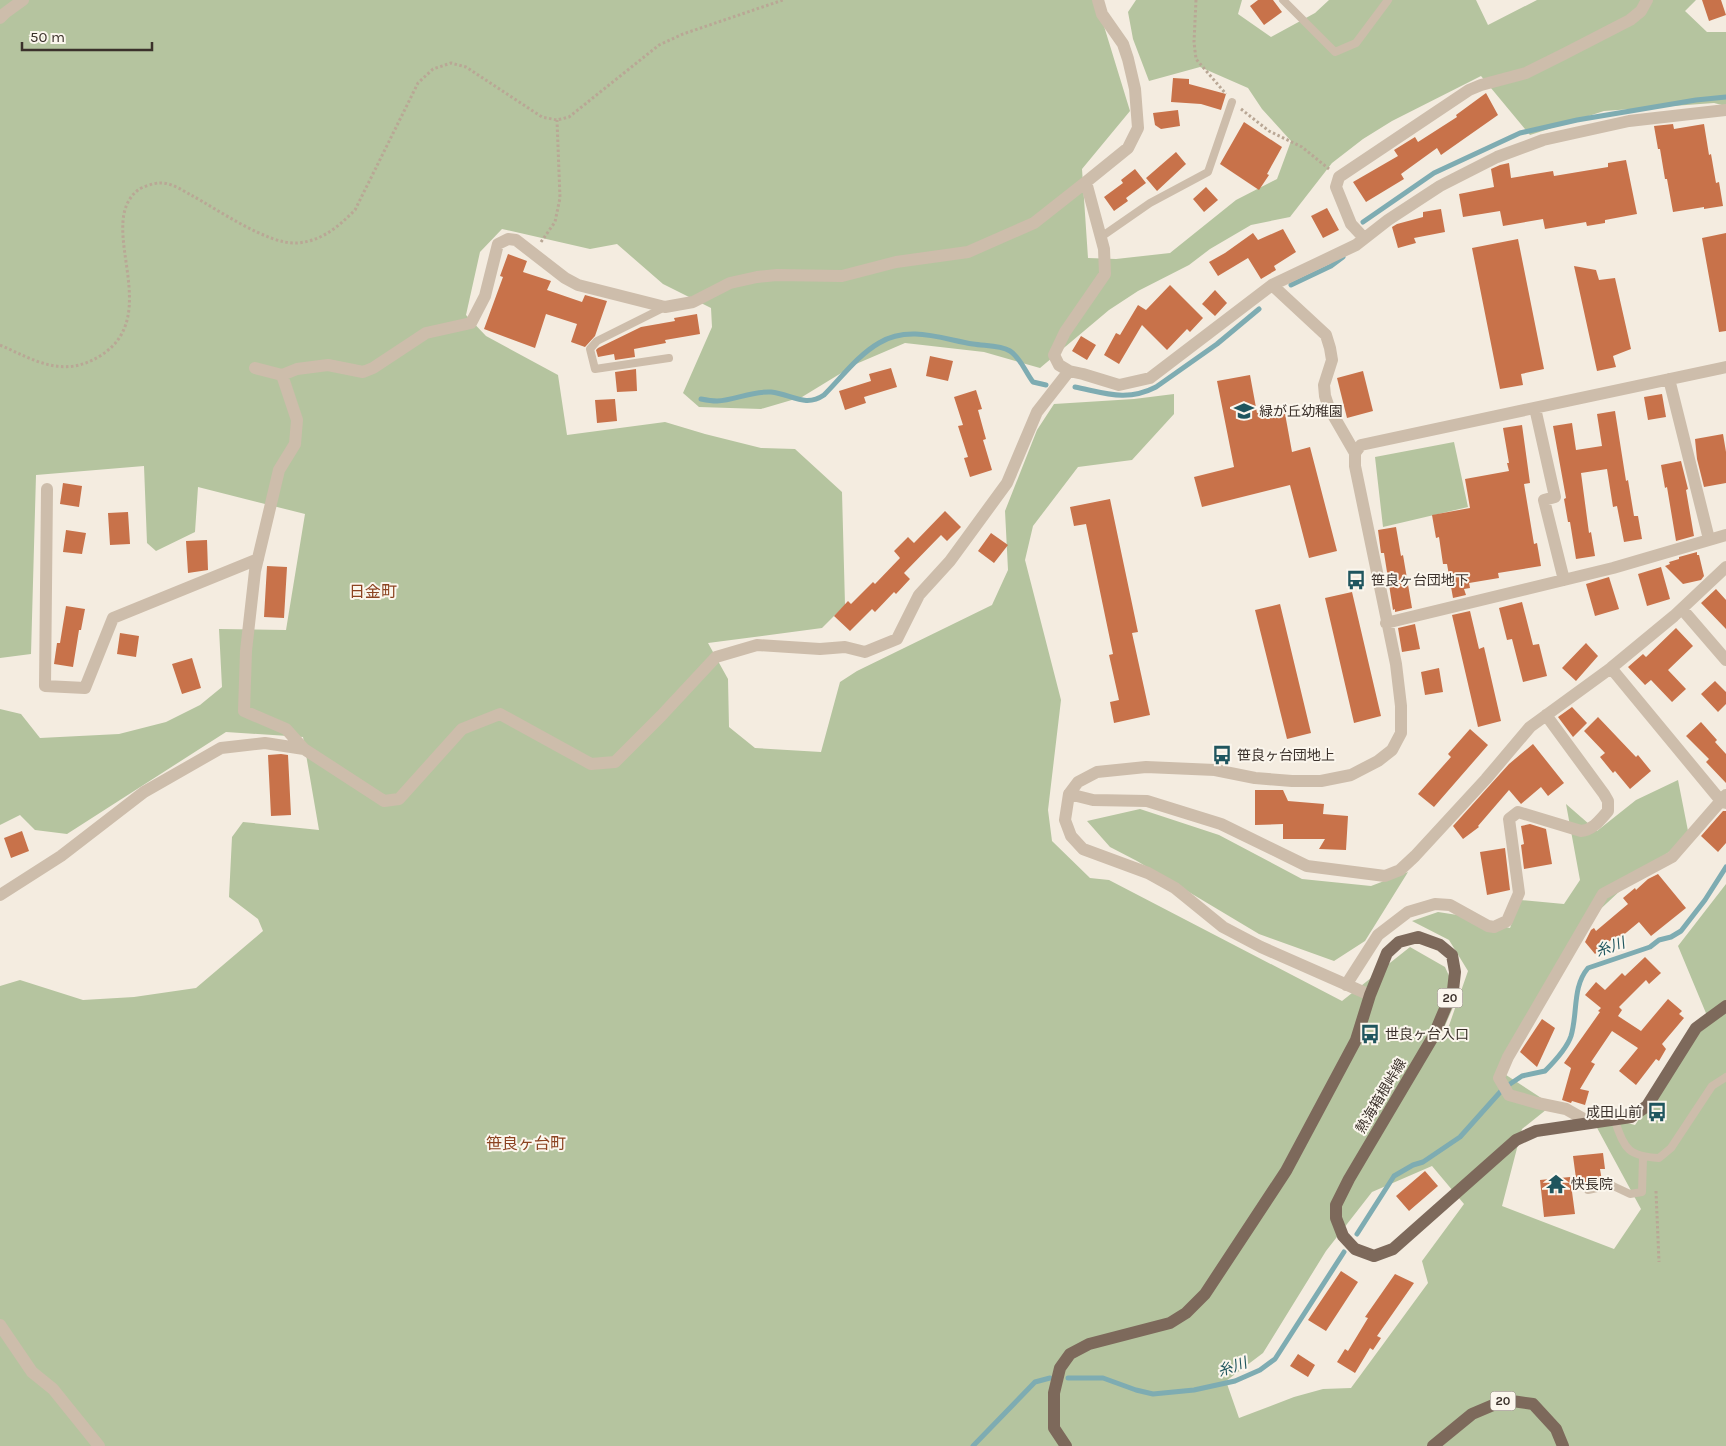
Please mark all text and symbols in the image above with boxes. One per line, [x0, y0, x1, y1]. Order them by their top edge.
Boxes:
scale bar [22, 20, 152, 52]
text: 50 m [30, 28, 65, 46]
school or university icon: 緑が丘幼稚園 [1233, 400, 1255, 422]
place label: 緑が丘幼稚園 [1259, 403, 1343, 420]
bus stop icon: 笹良ヶ台団地下 [1345, 569, 1367, 591]
place label: 笹良ヶ台団地下 [1371, 572, 1469, 589]
district label: 日金町 [349, 582, 397, 601]
bus stop icon: 笹良ヶ台団地上 [1211, 744, 1233, 766]
place label: 笹良ヶ台団地上 [1237, 747, 1335, 764]
water label: 糸川 [1593, 933, 1629, 960]
road number: 20 [1438, 988, 1462, 1008]
bus stop icon: 世良ヶ台入口 [1359, 1023, 1381, 1045]
place label: 世良ヶ台入口 [1385, 1026, 1469, 1043]
street label: 熱海箱根峠線 [1352, 1056, 1410, 1136]
bus stop icon: 成田山前 [1646, 1101, 1668, 1123]
place label: 成田山前 [1586, 1104, 1642, 1121]
district label: 笹良ヶ台町 [486, 1134, 566, 1153]
temple icon: 快長院 [1545, 1173, 1567, 1195]
place label: 快長院 [1571, 1176, 1613, 1193]
water label: 糸川 [1215, 1353, 1251, 1380]
road number: 20 [1490, 1392, 1516, 1410]

